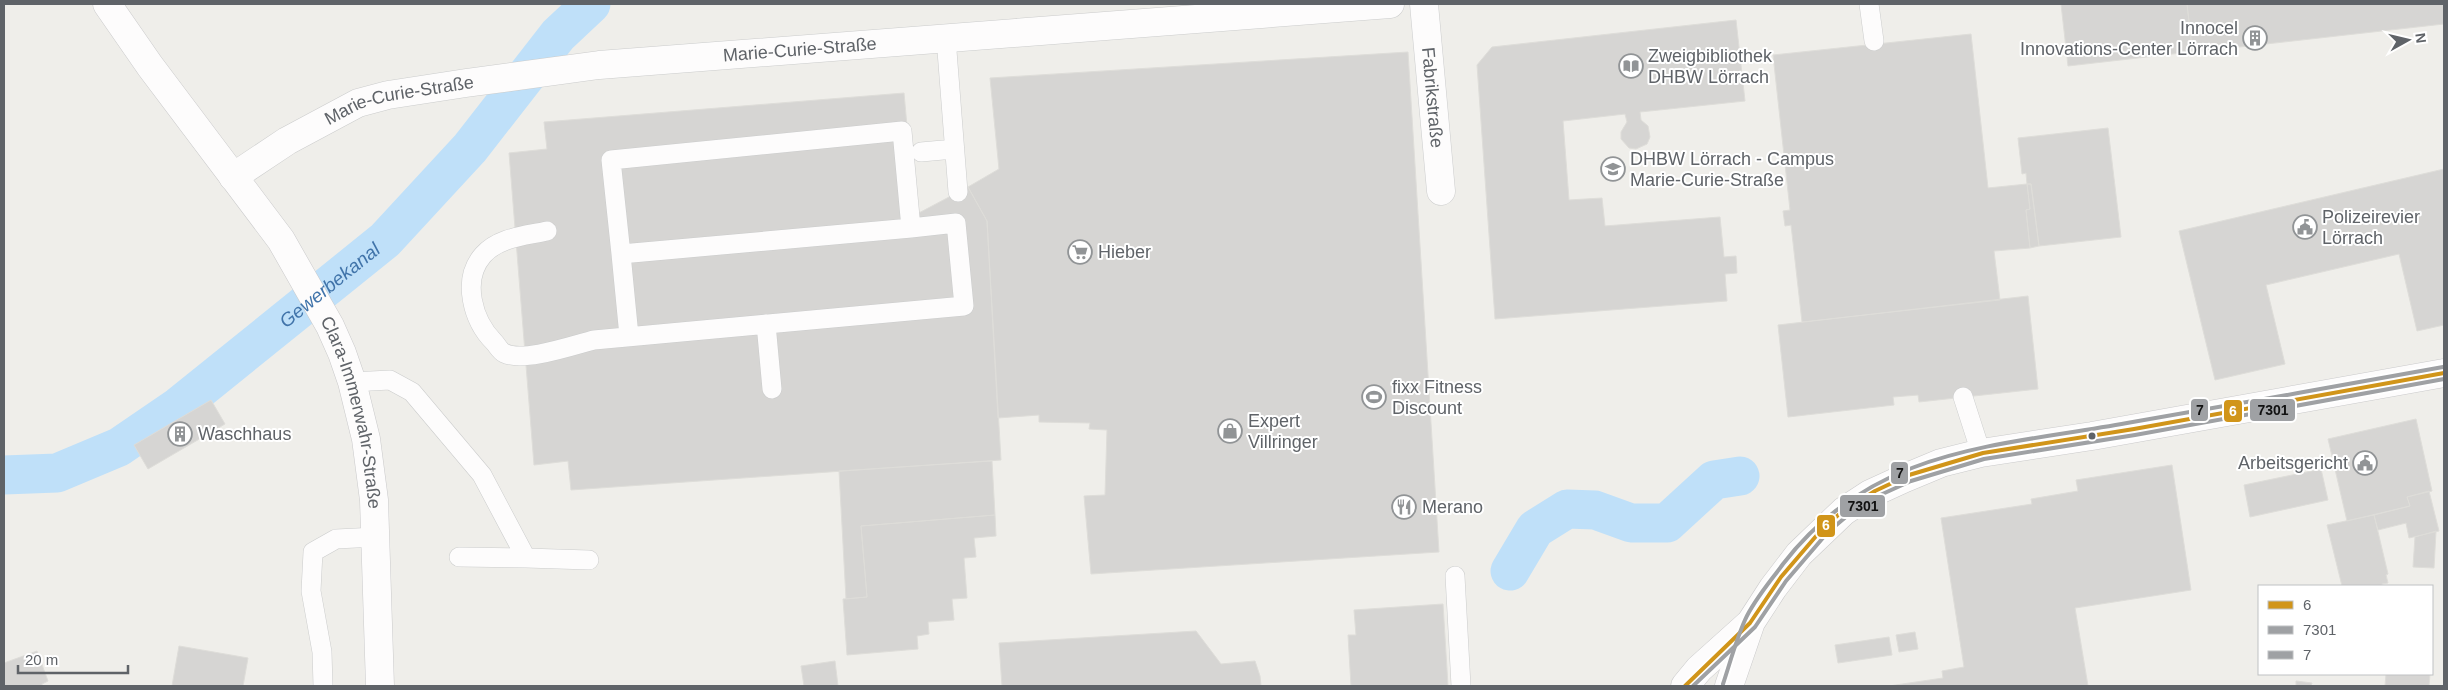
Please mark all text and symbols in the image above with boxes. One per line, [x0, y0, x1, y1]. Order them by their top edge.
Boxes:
north arrow [2383, 15, 2433, 65]
place label: Innocel Innovations-Center Lörrach [2020, 18, 2238, 59]
building icon: Innocel Innovations-Center Lörrach [2242, 25, 2268, 51]
text: N [2412, 32, 2430, 44]
street label: Marie-Curie-Straße [722, 34, 877, 65]
street label: Fabrikstraße [1418, 46, 1447, 149]
place label: Zweigbibliothek DHBW Lörrach [1648, 46, 1773, 87]
library icon: Zweigbibliothek DHBW Lörrach [1618, 53, 1644, 79]
street label: Marie-Curie-Straße [321, 72, 475, 129]
place label: DHBW Lörrach - Campus Marie-Curie-Straße [1630, 149, 1834, 190]
school or university icon: DHBW Lörrach - Campus Marie-Curie-Straße [1600, 156, 1626, 182]
place label: Polizeirevier Lörrach [2322, 207, 2420, 248]
public building icon: Polizeirevier Lörrach [2292, 214, 2318, 240]
water label: Gewerbekanal [275, 238, 384, 332]
supermarket icon: Hieber [1067, 239, 1093, 265]
place label: Hieber [1098, 242, 1151, 262]
street label: Clara-Immerwahr-Straße [316, 313, 384, 509]
place label: fixx Fitness Discount [1392, 377, 1482, 418]
sports icon: fixx Fitness Discount [1361, 384, 1387, 410]
line badge: 7 [2190, 398, 2209, 422]
line badge: 7301 [2249, 398, 2296, 422]
line badge: 6 [2223, 399, 2243, 423]
text: 7 [2196, 402, 2204, 418]
text: 7301 [2257, 402, 2289, 418]
text: 6 [2229, 403, 2237, 419]
place label: Expert Villringer [1248, 411, 1318, 452]
shop icon: Expert Villringer [1217, 418, 1243, 444]
building icon: Waschhaus [167, 421, 193, 447]
place label: Waschhaus [198, 424, 291, 444]
unlabelled marker [2087, 431, 2097, 441]
public building icon: Arbeitsgericht [2352, 450, 2378, 476]
place label: Arbeitsgericht [2238, 453, 2348, 473]
line badge: 7 [1890, 461, 1909, 485]
text: 7 [1896, 465, 1904, 481]
restaurant icon: Merano [1391, 494, 1417, 520]
line badge: 7301 [1839, 494, 1886, 518]
place label: Merano [1422, 497, 1483, 517]
text: 7301 [1847, 498, 1879, 514]
line badge: 6 [1816, 514, 1836, 538]
text: 6 [1822, 517, 1830, 533]
legend [2258, 585, 2433, 675]
text: 6 [2303, 596, 2311, 613]
text: 7301 [2303, 621, 2336, 638]
scale bar [18, 642, 128, 674]
text: 7 [2303, 646, 2311, 663]
text: 20 m [25, 651, 58, 668]

